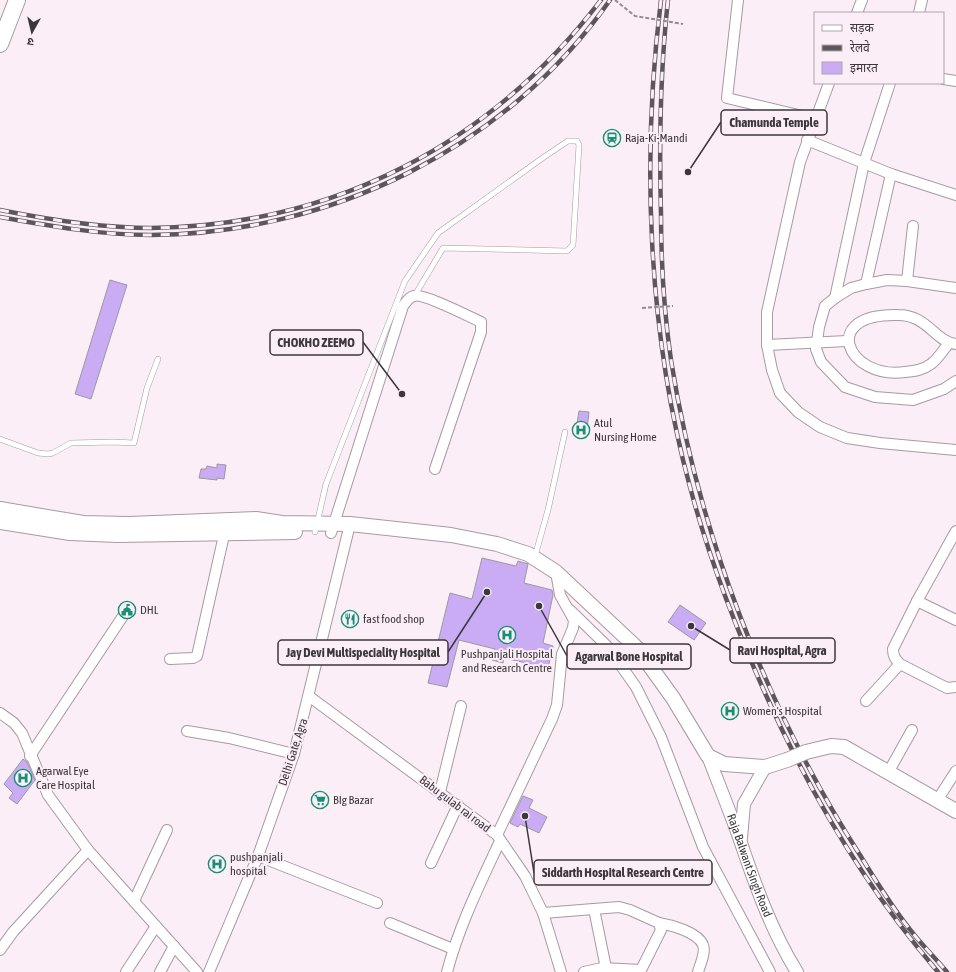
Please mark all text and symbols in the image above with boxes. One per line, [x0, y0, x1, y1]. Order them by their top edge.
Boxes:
north arrow [12, 12, 52, 52]
legend [814, 12, 944, 84]
text: सड़क [850, 21, 875, 35]
text: उ [26, 35, 35, 48]
text: रेलवे [850, 40, 870, 55]
text: इमारत [850, 61, 879, 75]
callout: Chamunda Temple [721, 110, 827, 135]
text: Chamunda Temple [729, 115, 819, 130]
station icon: Raja-Ki-Mandi [602, 128, 622, 148]
place label: Raja-Ki-Mandi [625, 131, 687, 145]
callout: CHOKHO ZEEMO [270, 330, 363, 355]
text: CHOKHO ZEEMO [277, 335, 355, 350]
place label: Atul Nursing Home [594, 416, 657, 444]
hospital icon: Atul Nursing Home [571, 420, 591, 440]
public building icon: DHL [117, 600, 137, 620]
place label: DHL [140, 603, 159, 617]
restaurant icon: fast food shop [340, 609, 360, 629]
place label: fast food shop [363, 612, 425, 626]
hospital icon: Pushpanjali Hospital and Research Centre [497, 625, 517, 645]
callout: Ravi Hospital, Agra [730, 638, 835, 663]
callout: Jay Devi Multispeciality Hospital [278, 640, 448, 665]
text: Ravi Hospital, Agra [738, 643, 827, 658]
callout: Agarwal Bone Hospital [567, 644, 691, 669]
text: Jay Devi Multispeciality Hospital [285, 645, 441, 660]
place label: Pushpanjali Hospital and Research Centre [461, 647, 554, 675]
text: Agarwal Bone Hospital [574, 649, 683, 664]
hospital icon: Women's Hospital [720, 701, 740, 721]
place label: Women's Hospital [743, 704, 823, 718]
street label: Delhi Gate, Agra [276, 717, 310, 787]
place label: Agarwal Eye Care Hospital [36, 764, 96, 792]
hospital icon: Agarwal Eye Care Hospital [13, 768, 33, 788]
street label: Babu gulab rai road [417, 773, 493, 835]
supermarket icon: BIg Bazar [310, 790, 330, 810]
place label: BIg Bazar [333, 793, 374, 807]
street label: Raja Balwant Singh Road [724, 812, 775, 919]
place label: pushpanjali hospital [230, 850, 283, 878]
hospital icon: pushpanjali hospital [207, 854, 227, 874]
callout: Siddarth Hospital Research Centre [534, 860, 712, 885]
text: Siddarth Hospital Research Centre [542, 865, 704, 880]

